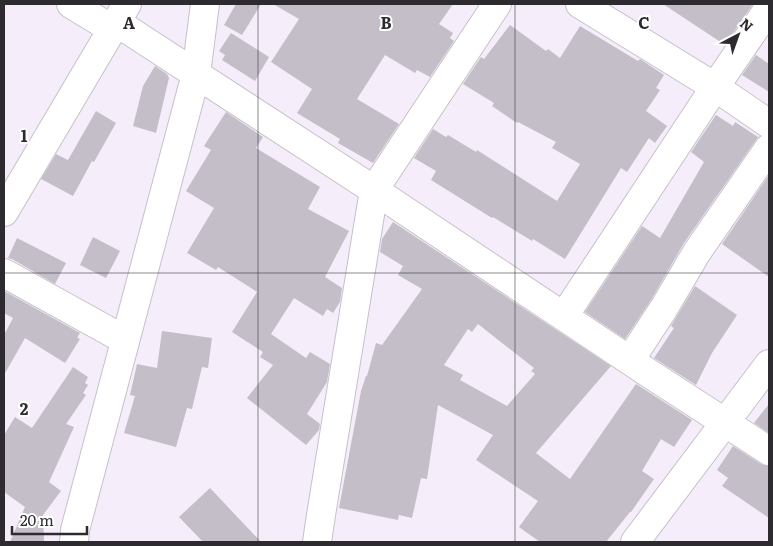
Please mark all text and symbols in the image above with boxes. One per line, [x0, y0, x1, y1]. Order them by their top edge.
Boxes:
text: A [123, 10, 135, 34]
text: B [380, 10, 392, 34]
text: C [638, 10, 650, 34]
north arrow [713, 10, 763, 60]
text: N [736, 13, 758, 36]
text: 1 [21, 123, 28, 147]
text: 2 [20, 396, 29, 420]
scale bar [12, 504, 88, 536]
text: 20 m [20, 508, 54, 531]

